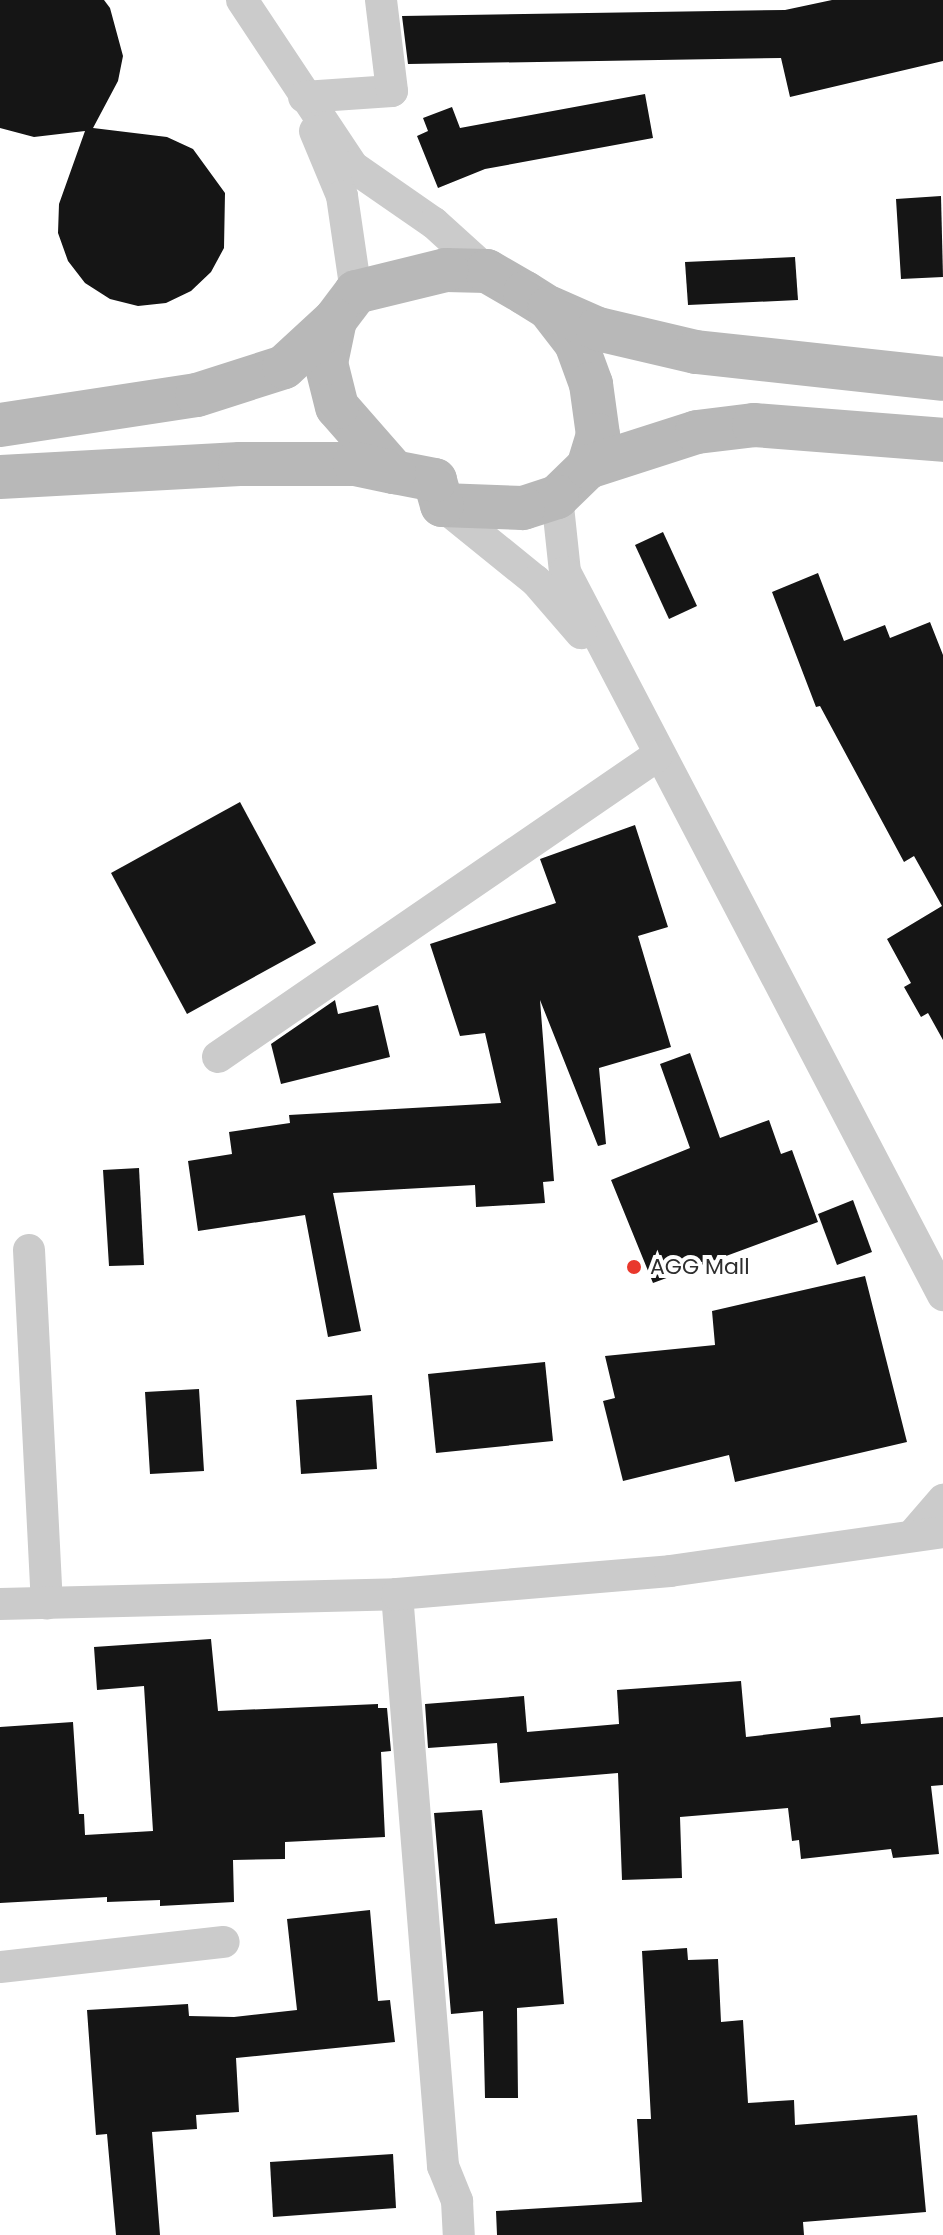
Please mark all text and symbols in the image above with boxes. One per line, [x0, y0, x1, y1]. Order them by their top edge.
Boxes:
place label: AGG Mall [650, 1254, 750, 1280]
marker: AGG Mall [625, 1258, 643, 1276]

